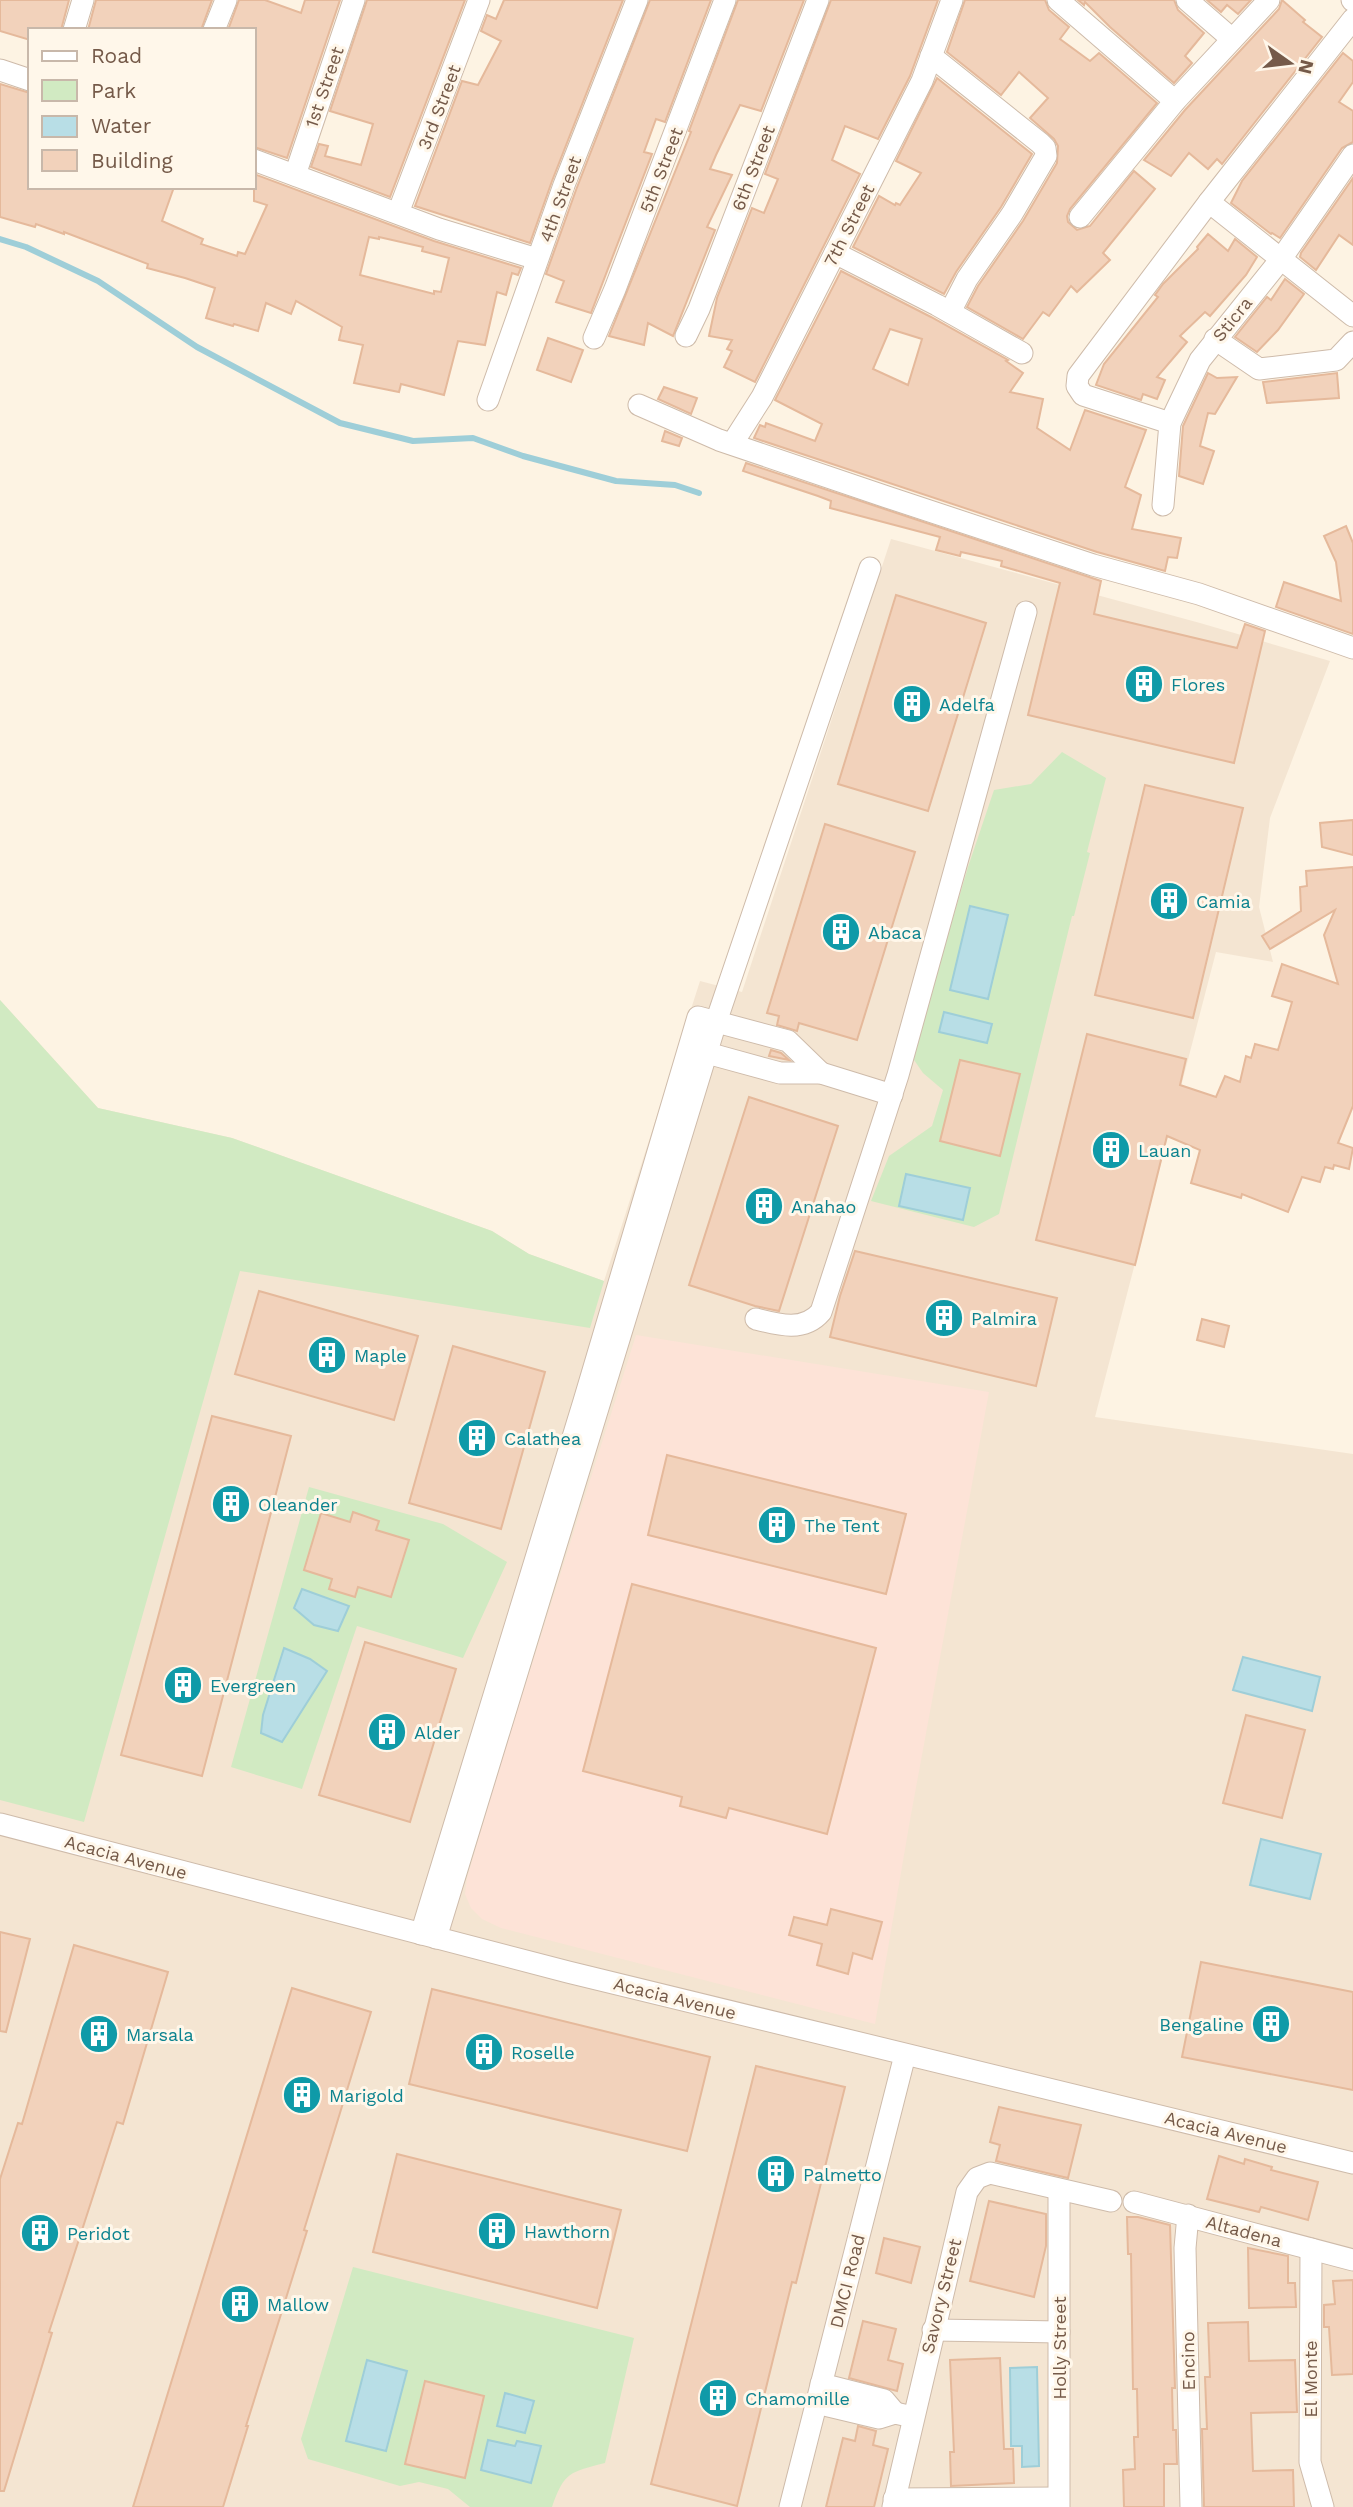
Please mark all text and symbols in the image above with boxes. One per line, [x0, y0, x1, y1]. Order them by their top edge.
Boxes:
legend [28, 28, 256, 189]
north arrow [1255, 28, 1325, 98]
text: Road [91, 43, 142, 68]
street label: 1st Street [300, 43, 348, 130]
text: N [1293, 57, 1319, 77]
street label: 3rd Street [413, 61, 465, 152]
text: Park [91, 78, 136, 103]
text: Water [91, 113, 152, 138]
street label: 6th Street [727, 122, 779, 214]
street label: 5th Street [635, 124, 687, 216]
text: Building [91, 148, 173, 173]
street label: 4th Street [535, 153, 585, 245]
street label: 7th Street [819, 180, 879, 269]
street label: Sticra [1208, 292, 1256, 346]
building icon: Flores [1123, 663, 1165, 705]
place label: Flores [1171, 674, 1225, 695]
building icon: Adelfa [891, 683, 933, 725]
place label: Adelfa [939, 694, 995, 715]
building icon: Camia [1148, 880, 1190, 922]
place label: Camia [1196, 891, 1251, 912]
building icon: Abaca [820, 911, 862, 953]
place label: Abaca [868, 922, 922, 943]
building icon: Lauan [1090, 1129, 1132, 1171]
place label: Lauan [1138, 1140, 1191, 1161]
building icon: Anahao [743, 1185, 785, 1227]
place label: Anahao [791, 1196, 856, 1217]
building icon: Palmira [923, 1297, 965, 1339]
place label: Palmira [971, 1308, 1037, 1329]
building icon: Maple [306, 1334, 348, 1376]
place label: Maple [354, 1345, 407, 1366]
building icon: Calathea [456, 1417, 498, 1459]
place label: Calathea [504, 1428, 581, 1449]
building icon: Oleander [210, 1483, 252, 1525]
place label: Oleander [258, 1494, 338, 1515]
building icon: The Tent [756, 1504, 798, 1546]
place label: The Tent [804, 1515, 880, 1536]
building icon: Evergreen [162, 1664, 204, 1706]
place label: Evergreen [210, 1675, 296, 1696]
building icon: Alder [366, 1711, 408, 1753]
place label: Alder [414, 1722, 460, 1743]
street label: Acacia Avenue [63, 1831, 189, 1883]
street label: Acacia Avenue [611, 1973, 739, 2023]
building icon: Bengaline [1250, 2003, 1292, 2045]
building icon: Marsala [78, 2013, 120, 2055]
place label: Bengaline [1159, 2014, 1244, 2035]
place label: Marsala [126, 2024, 194, 2045]
building icon: Roselle [463, 2031, 505, 2073]
place label: Roselle [511, 2042, 575, 2063]
building icon: Marigold [281, 2074, 323, 2116]
place label: Marigold [329, 2085, 404, 2106]
street label: Acacia Avenue [1162, 2107, 1290, 2157]
building icon: Palmetto [755, 2153, 797, 2195]
place label: Palmetto [803, 2164, 882, 2185]
building icon: Hawthorn [476, 2210, 518, 2252]
street label: Altadena [1204, 2211, 1284, 2251]
building icon: Peridot [19, 2212, 61, 2254]
place label: Hawthorn [524, 2221, 610, 2242]
place label: Peridot [67, 2223, 130, 2244]
street label: DMCI Road [825, 2232, 869, 2330]
street label: Savory Street [917, 2236, 966, 2356]
building icon: Mallow [219, 2283, 261, 2325]
place label: Mallow [267, 2294, 329, 2315]
street label: Holly Street [1049, 2296, 1070, 2400]
street label: Encino [1177, 2331, 1199, 2391]
street label: El Monte [1300, 2340, 1321, 2418]
building icon: Chamomille [697, 2377, 739, 2419]
place label: Chamomille [745, 2388, 850, 2409]

